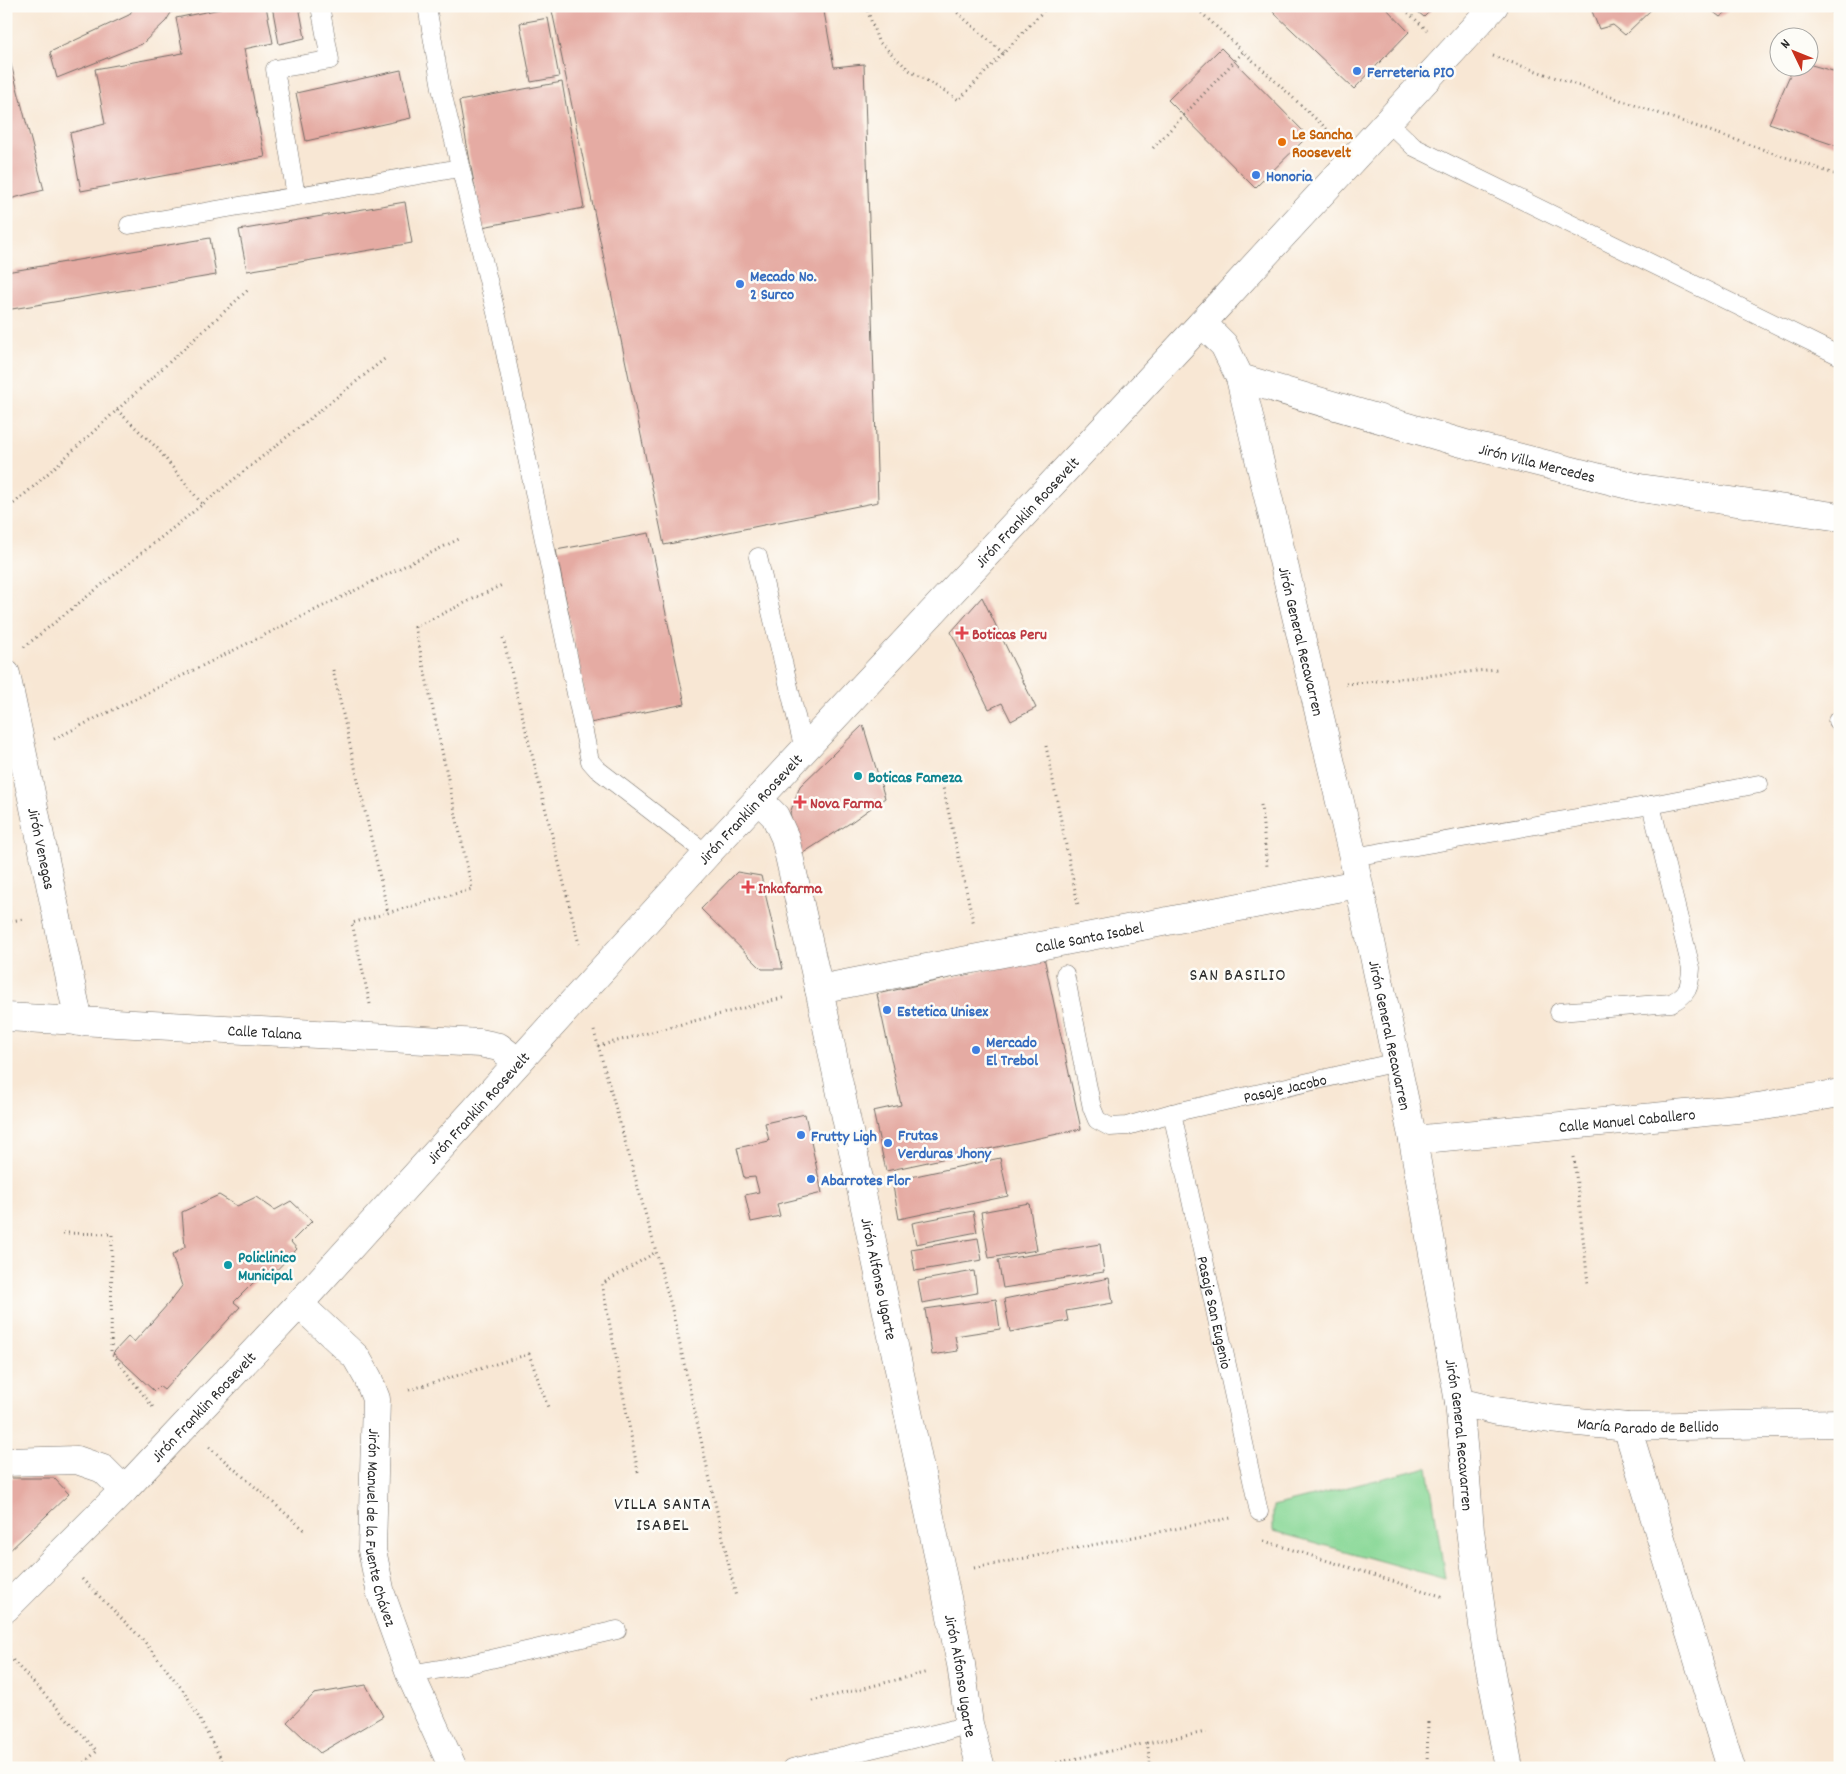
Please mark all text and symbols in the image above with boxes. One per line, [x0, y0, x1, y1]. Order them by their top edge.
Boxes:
north arrow [1768, 28, 1818, 78]
text: N [1776, 35, 1796, 54]
place label: Ferreteria PIO [1367, 62, 1454, 85]
marker: Ferreteria PIO [1351, 65, 1363, 77]
place label: Le Sancha Roosevelt [1292, 124, 1354, 165]
marker: Le Sancha Roosevelt [1276, 136, 1288, 148]
place label: Honoria [1266, 166, 1314, 189]
marker: Honoria [1250, 169, 1262, 181]
place label: Mecado No. 2 Surco [750, 266, 817, 307]
marker: Mecado No. 2 Surco [734, 278, 746, 290]
street label: Jirón Villa Mercedes [1476, 439, 1598, 490]
street label: Jirón Franklin Roosevelt [970, 452, 1086, 574]
street label: Jirón General Recavarren [1271, 565, 1328, 719]
place label: Boticas Peru [972, 624, 1047, 647]
marker: Boticas Peru [956, 627, 968, 639]
street label: Jirón Franklin Roosevelt [694, 749, 809, 871]
place label: Boticas Fameza [868, 767, 964, 790]
marker: Boticas Fameza [852, 770, 864, 782]
place label: Nova Farma [810, 793, 883, 816]
marker: Nova Farma [794, 796, 806, 808]
street label: Jirón Venegas [20, 806, 60, 892]
place label: Inkafarma [758, 878, 823, 901]
marker: Inkafarma [742, 881, 754, 893]
street label: Calle Santa Isabel [1033, 917, 1146, 961]
street label: Jirón General Recavarren [1361, 959, 1415, 1113]
district label: SAN BASILIO [1190, 964, 1286, 989]
place label: Estetica Unisex [897, 1001, 988, 1024]
marker: Estetica Unisex [881, 1004, 893, 1016]
street label: Calle Talana [227, 1020, 303, 1047]
place label: Mercado El Trebol [986, 1032, 1038, 1073]
marker: Mercado El Trebol [970, 1044, 982, 1056]
street label: Jirón Franklin Roosevelt [422, 1047, 536, 1170]
street label: Pasaje Jacobo [1241, 1069, 1329, 1110]
street label: Calle Manuel Caballero [1558, 1104, 1697, 1140]
place label: Frutas Verduras Jhony [898, 1125, 993, 1166]
place label: Frutty Ligh [811, 1126, 877, 1149]
marker: Frutty Ligh [795, 1129, 807, 1141]
marker: Frutas Verduras Jhony [882, 1137, 894, 1149]
place label: Abarrotes Flor [821, 1170, 912, 1193]
marker: Abarrotes Flor [805, 1173, 817, 1185]
street label: Jirón Alfonso Ugarte [853, 1216, 902, 1342]
place label: Policlinico Municipal [238, 1247, 296, 1288]
street label: Pasaje San Eugenio [1189, 1254, 1237, 1372]
marker: Policlinico Municipal [222, 1259, 234, 1271]
street label: Jirón Franklin Roosevelt [147, 1347, 263, 1468]
street label: Jirón General Recavarren [1438, 1357, 1477, 1512]
street label: María Parado de Bellido [1576, 1413, 1719, 1441]
street label: Jirón Manuel de la Fuente Chávez [358, 1428, 401, 1630]
district label: VILLA SANTA ISABEL [614, 1493, 712, 1539]
street label: Jirón Alfonso Ugarte [937, 1612, 981, 1740]

